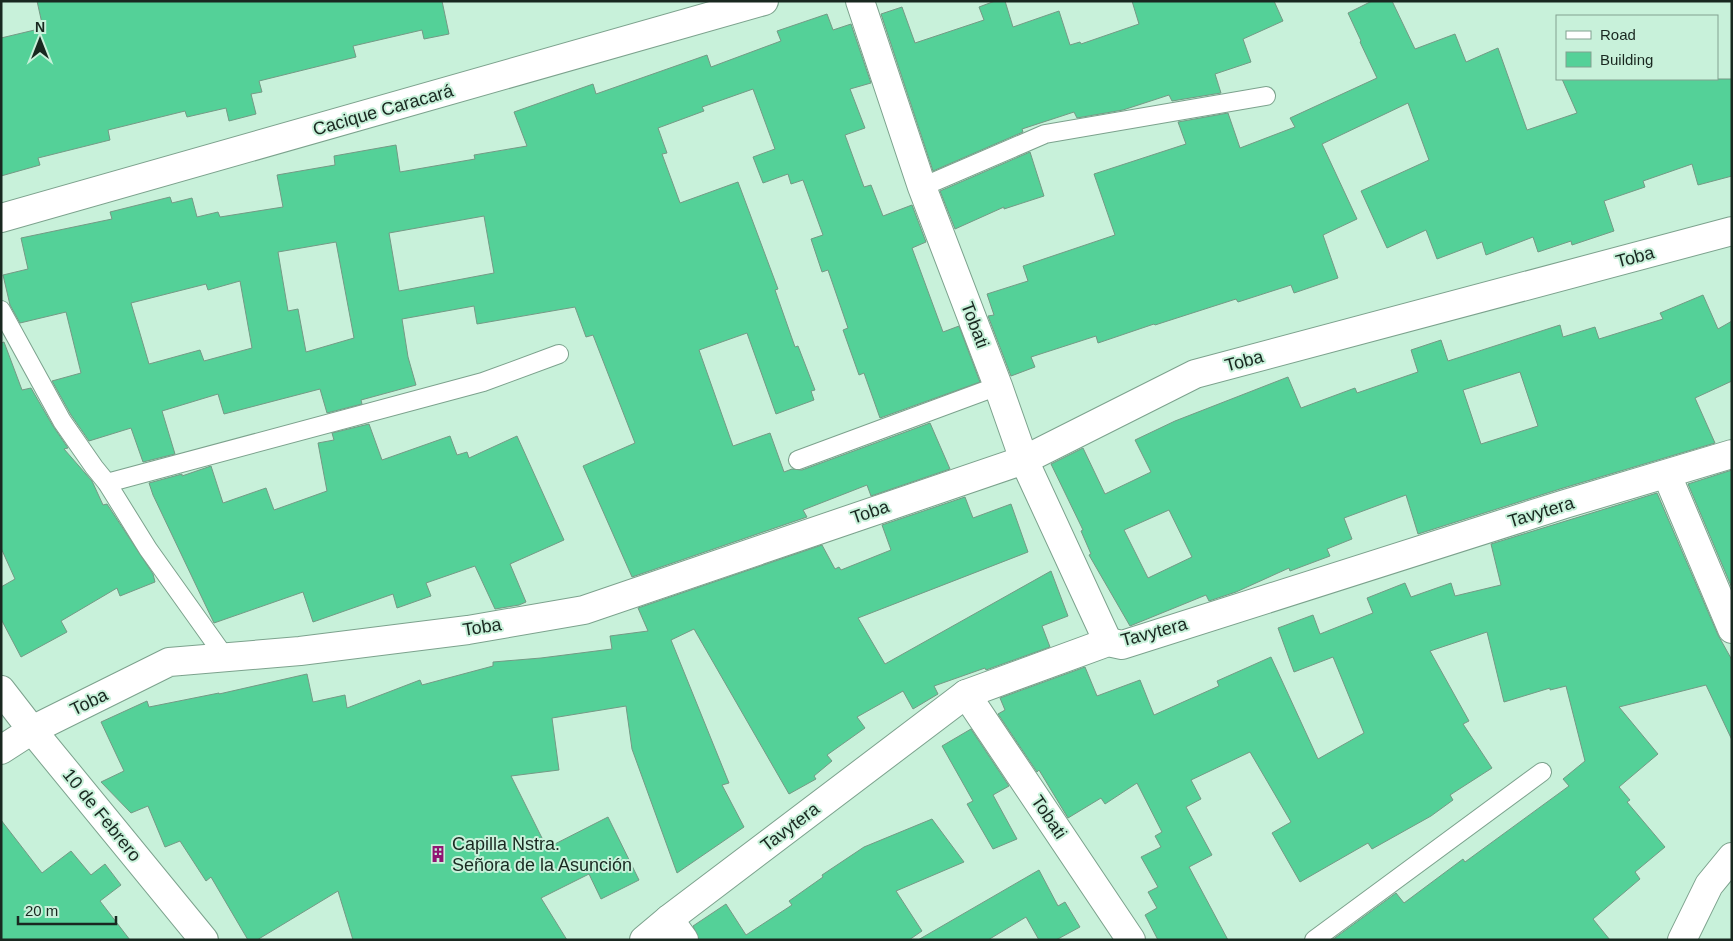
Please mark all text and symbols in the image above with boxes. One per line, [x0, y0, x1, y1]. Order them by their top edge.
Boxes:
north arrow [15, 15, 65, 65]
legend [1556, 15, 1718, 80]
text: N [35, 19, 45, 35]
text: Road [1600, 26, 1636, 43]
text: Building [1600, 51, 1653, 68]
street label: Cacique Caracará [311, 80, 456, 140]
street label: Toba [1614, 242, 1657, 272]
street label: Tobati [957, 299, 993, 351]
street label: Toba [1223, 346, 1266, 376]
street label: Tavytera [1506, 492, 1577, 532]
street label: Toba [848, 496, 893, 528]
street label: Tavytera [1119, 613, 1190, 650]
street label: Toba [461, 614, 504, 640]
street label: Toba [67, 684, 112, 720]
street label: 10 de Febrero [59, 765, 145, 865]
street label: Tobati [1027, 791, 1071, 843]
street label: Tavytera [757, 798, 824, 855]
place label: Capilla Nstra. Señora de la Asunción [452, 834, 632, 875]
building icon: Capilla Nstra. Señora de la Asunción [428, 844, 448, 864]
scale bar [18, 894, 115, 926]
text: 20 m [25, 902, 58, 919]

